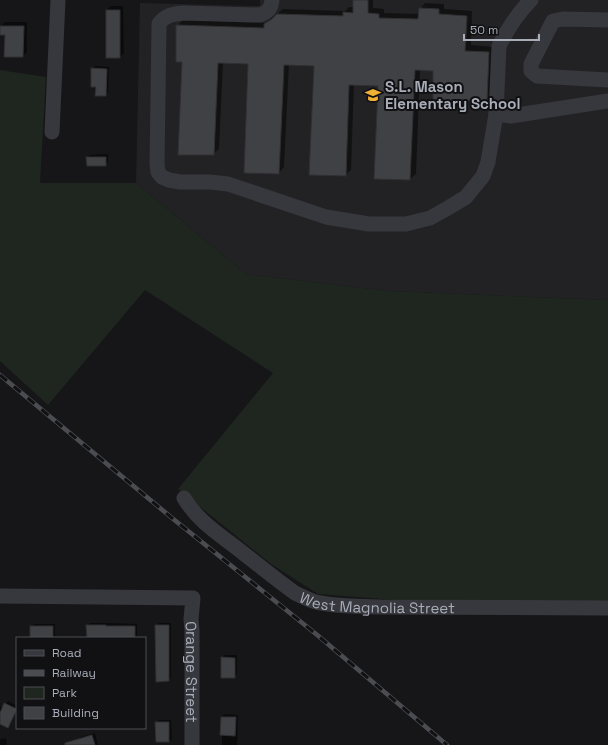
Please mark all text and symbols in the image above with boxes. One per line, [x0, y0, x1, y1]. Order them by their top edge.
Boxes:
scale bar [464, 16, 539, 42]
text: 50 m [470, 22, 498, 38]
place label: S.L. Mason Elementary School [385, 77, 520, 113]
school or university icon: S.L. Mason Elementary School [364, 86, 382, 104]
street label: West Magnolia Street [297, 587, 455, 617]
street label: Orange Street [182, 620, 202, 723]
legend [16, 637, 146, 729]
text: Road [52, 645, 81, 661]
text: Railway [52, 665, 96, 681]
text: Park [52, 685, 77, 701]
text: Building [52, 705, 99, 721]

